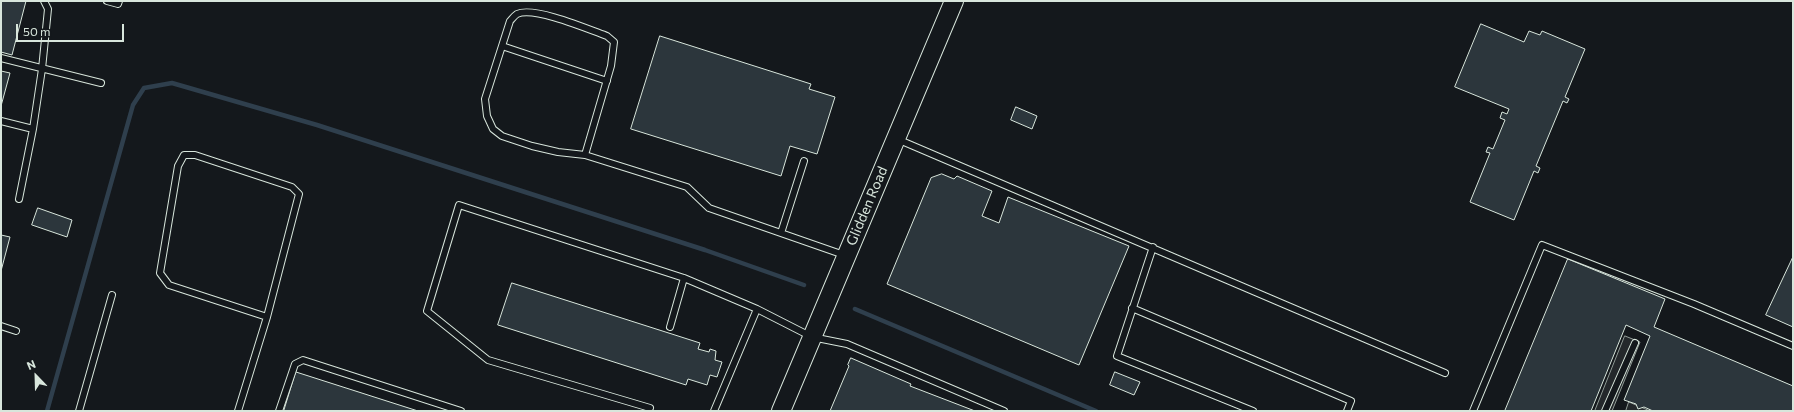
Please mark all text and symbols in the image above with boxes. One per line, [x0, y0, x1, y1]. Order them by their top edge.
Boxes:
scale bar [18, 16, 126, 42]
text: 50 m [23, 24, 51, 38]
street label: Glidden Road [843, 164, 891, 248]
north arrow [16, 356, 56, 396]
text: N [25, 357, 37, 372]

